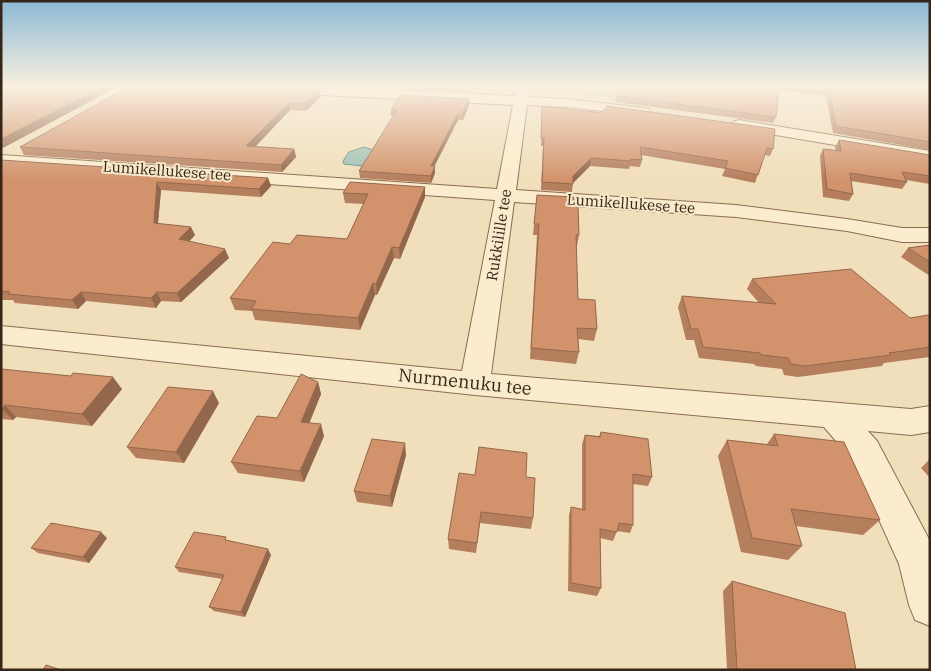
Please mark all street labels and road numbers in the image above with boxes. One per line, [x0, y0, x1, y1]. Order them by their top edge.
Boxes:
street label: Lumikellukese tee [102, 157, 232, 184]
street label: Rukkilille tee [482, 188, 515, 282]
street label: Lumikellukese tee [566, 190, 696, 217]
street label: Nurmenuku tee [397, 363, 533, 400]

